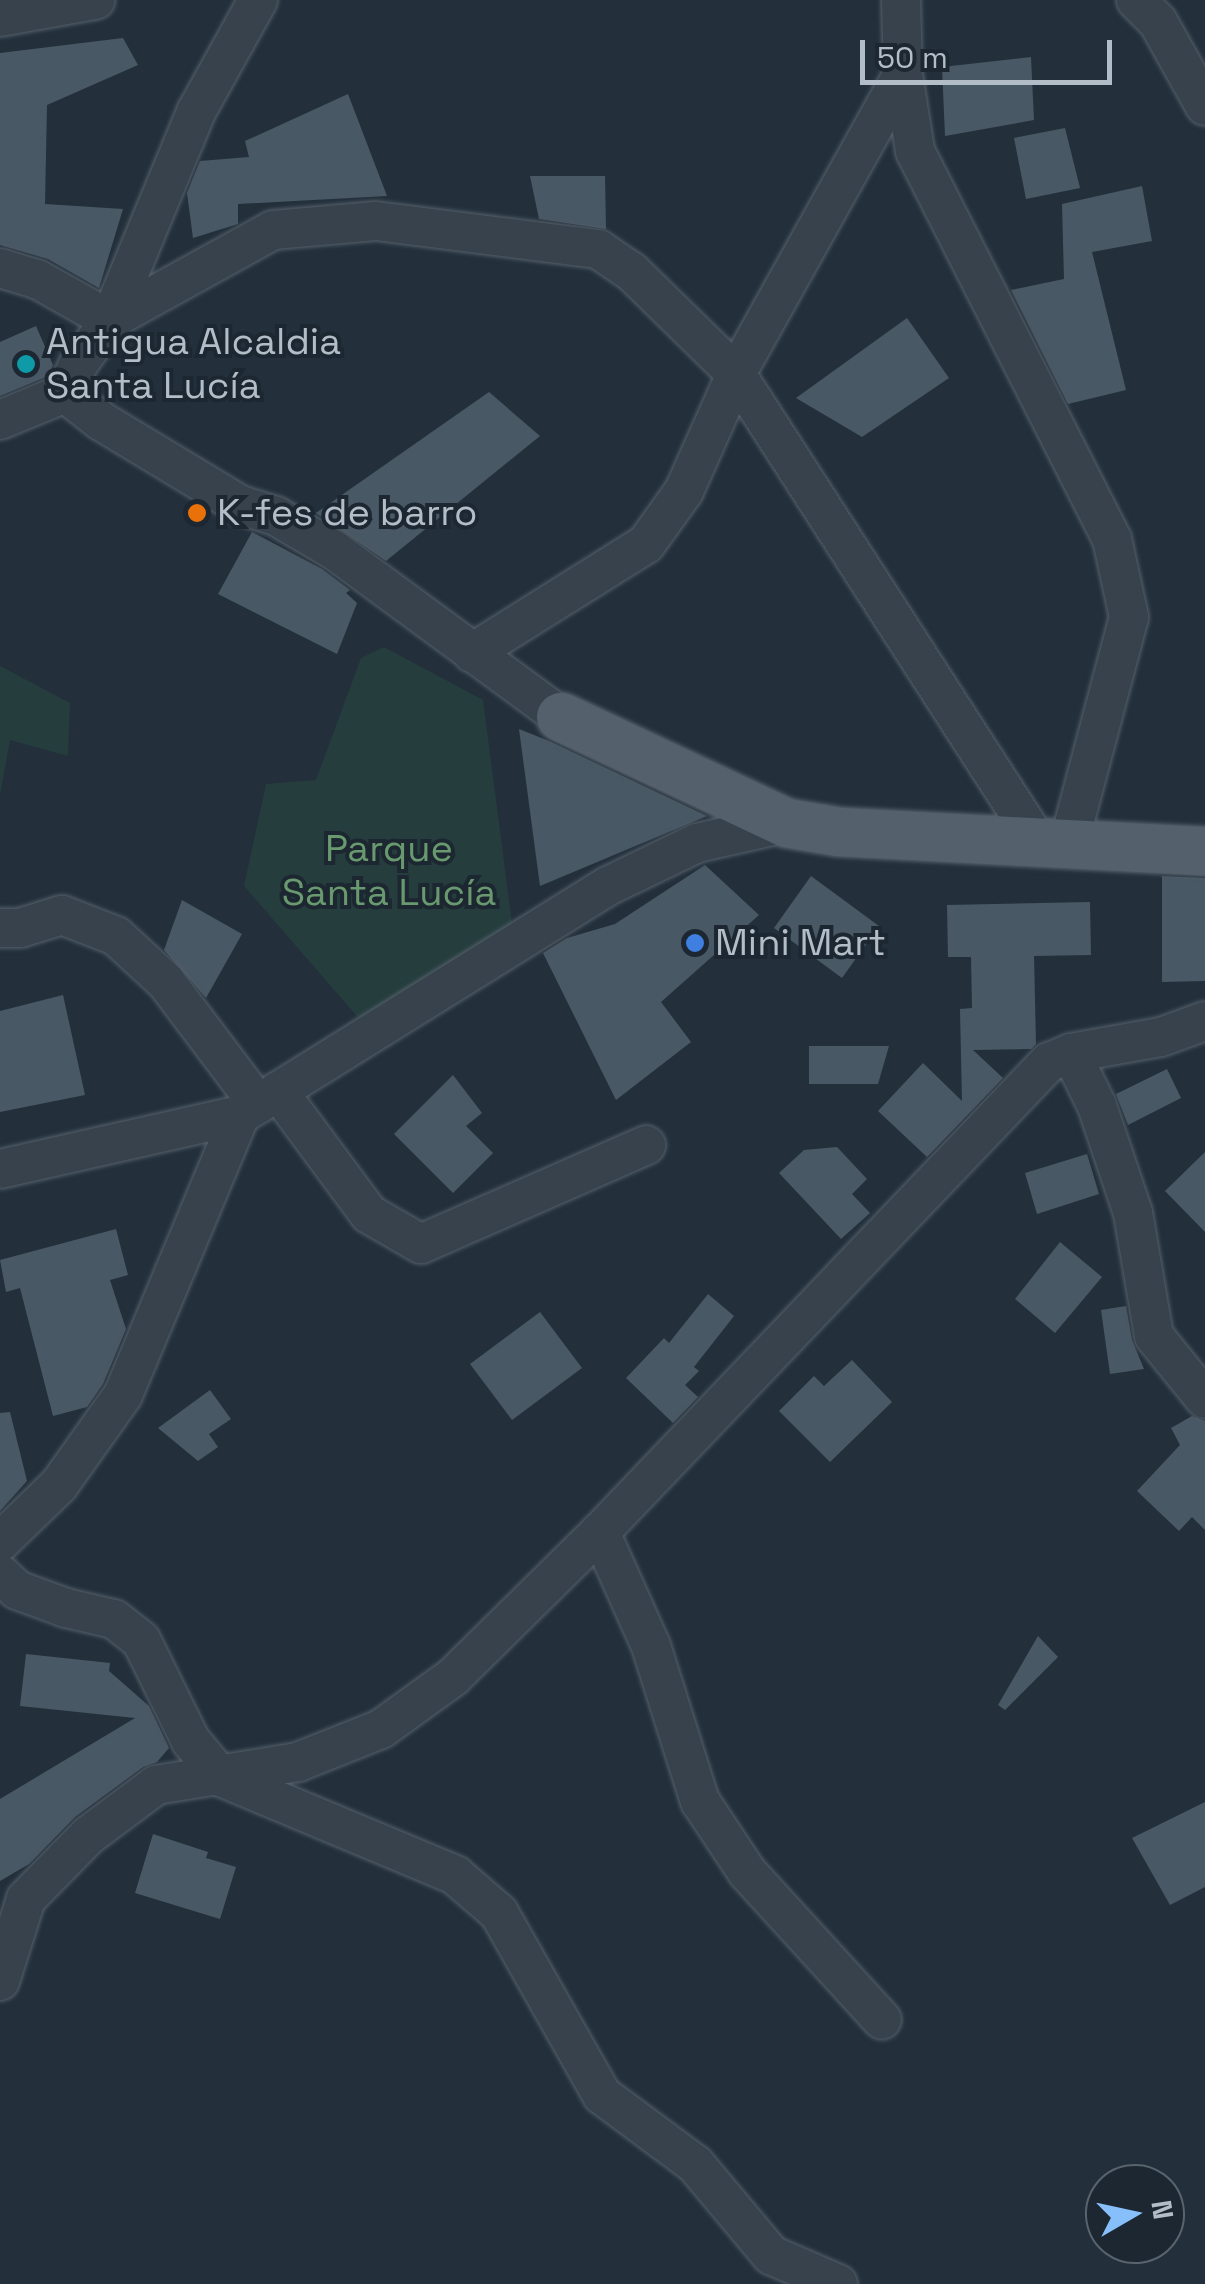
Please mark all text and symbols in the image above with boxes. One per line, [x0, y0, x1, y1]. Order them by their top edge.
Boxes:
scale bar [865, 20, 1118, 82]
text: 50 m [877, 38, 948, 77]
place label: Antigua Alcaldia Santa Lucía [46, 319, 342, 408]
marker: Antigua Alcaldia Santa Lucía [15, 353, 37, 375]
place label: K-fes de barro [217, 490, 477, 536]
marker: K-fes de barro [186, 502, 208, 524]
park label: Parque Santa Lucía [282, 826, 496, 916]
place label: Mini Mart [715, 920, 886, 966]
marker: Mini Mart [684, 932, 706, 954]
north arrow [1085, 2164, 1185, 2264]
text: N [1143, 2198, 1182, 2222]

